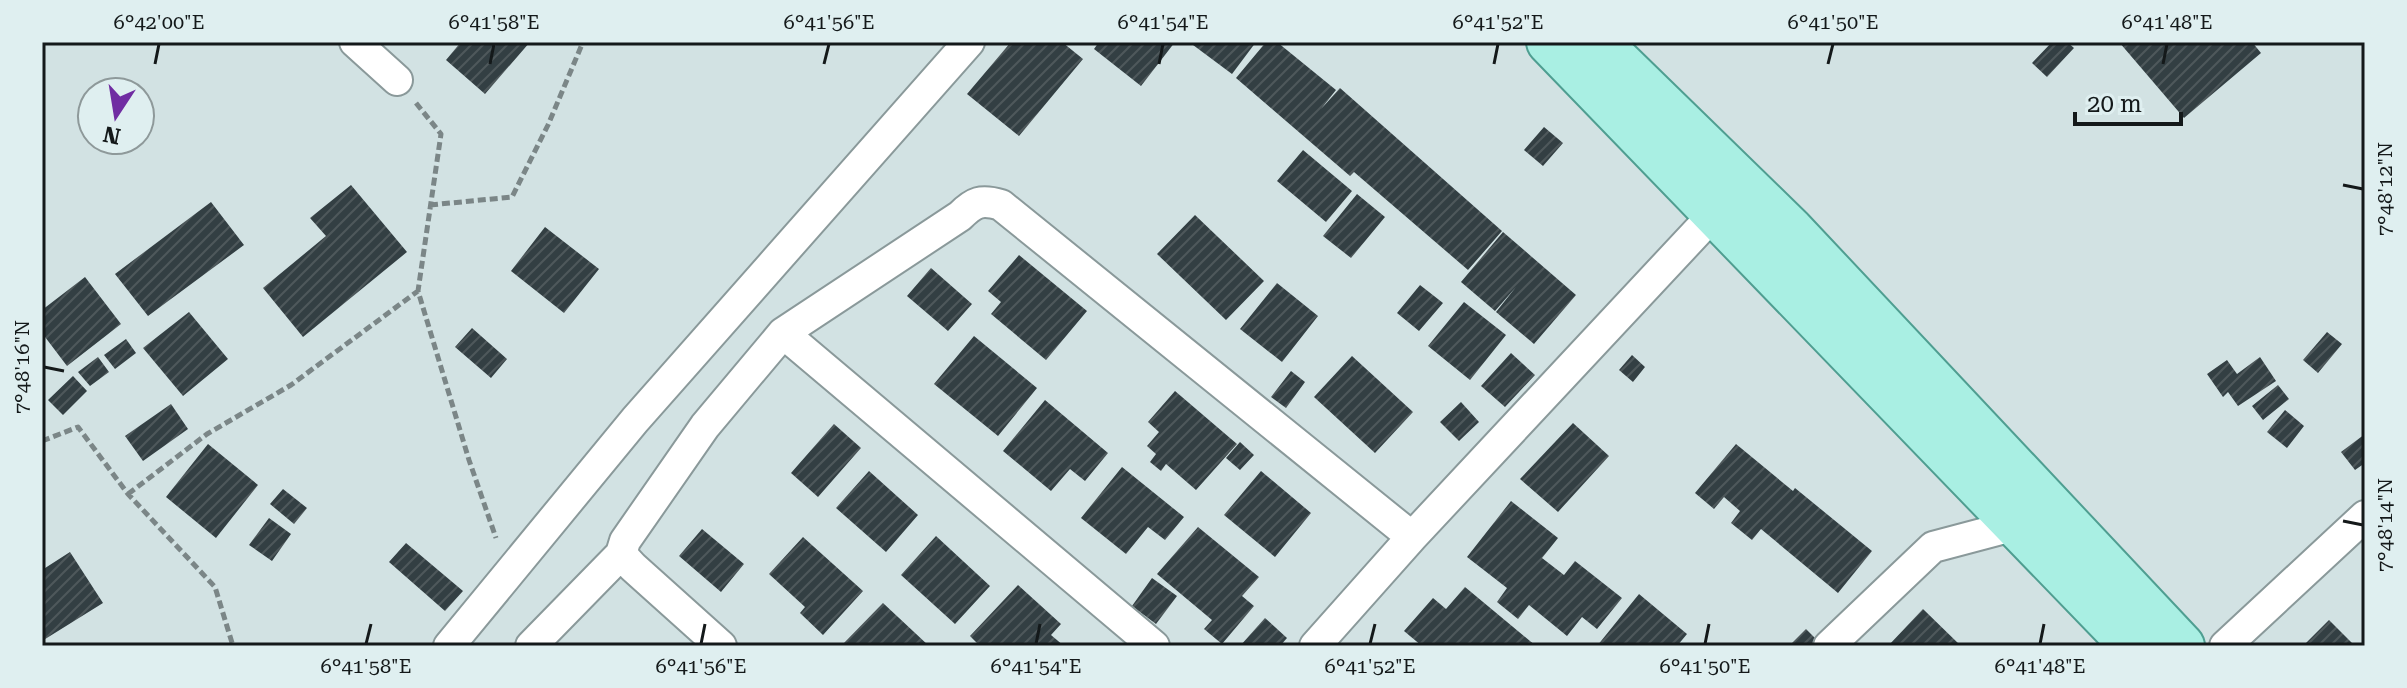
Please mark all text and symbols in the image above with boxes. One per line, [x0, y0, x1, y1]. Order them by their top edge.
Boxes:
text: 6°42'00"E [114, 10, 204, 34]
text: 6°41'58"E [449, 10, 539, 34]
text: 6°41'56"E [784, 10, 874, 34]
text: 6°41'54"E [1118, 10, 1208, 34]
text: 6°41'52"E [1453, 10, 1543, 34]
text: 6°41'50"E [1788, 10, 1878, 34]
text: 6°41'48"E [2122, 10, 2212, 34]
north arrow [76, 76, 156, 156]
scale bar [2075, 76, 2181, 126]
text: 20 m [2087, 90, 2142, 118]
text: N [101, 121, 123, 149]
text: 7°48'12"N [2373, 142, 2397, 236]
text: 7°48'16"N [10, 320, 34, 414]
text: 7°48'14"N [2373, 478, 2397, 572]
text: 6°41'58"E [321, 654, 411, 678]
text: 6°41'56"E [656, 654, 746, 678]
text: 6°41'54"E [991, 654, 1081, 678]
text: 6°41'52"E [1325, 654, 1415, 678]
text: 6°41'50"E [1660, 654, 1750, 678]
text: 6°41'48"E [1995, 654, 2085, 678]

